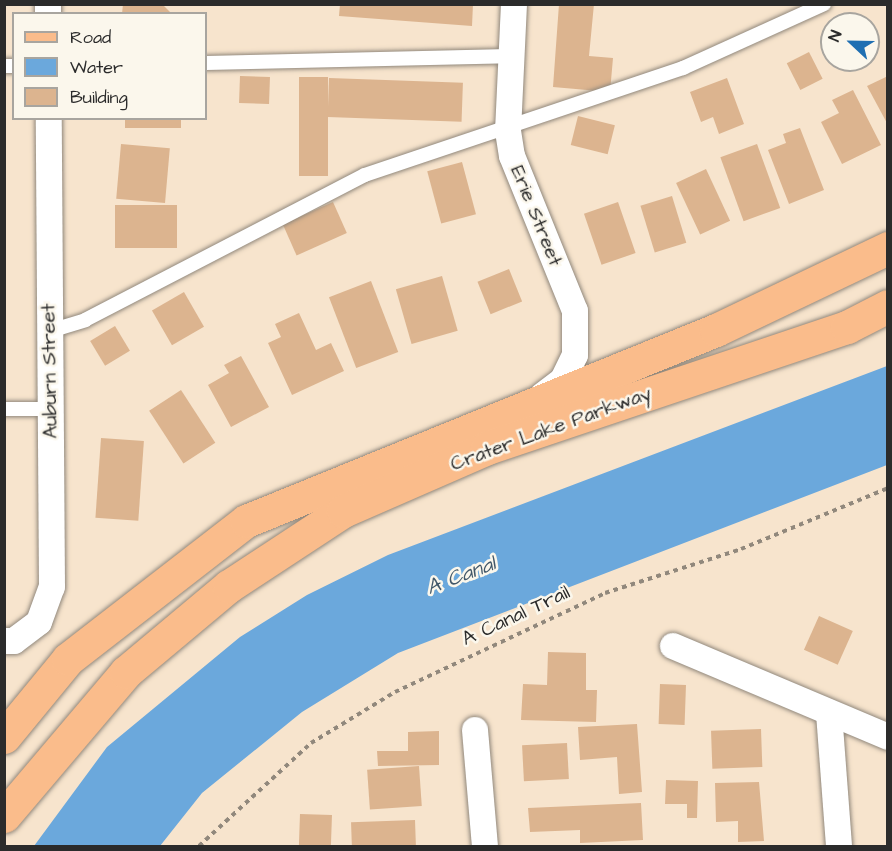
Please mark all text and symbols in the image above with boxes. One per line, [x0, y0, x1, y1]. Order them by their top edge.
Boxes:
legend [12, 12, 207, 120]
north arrow [820, 12, 880, 72]
text: Road [70, 25, 111, 50]
text: N [823, 27, 847, 45]
text: Water [70, 55, 123, 80]
text: Building [70, 85, 128, 110]
street label: Erie Street [505, 162, 567, 270]
street label: Auburn Street [37, 303, 63, 439]
street label: Crater Lake Parkway [447, 381, 655, 477]
water label: A Canal [423, 551, 499, 601]
street label: A Canal Trail [458, 581, 574, 651]

